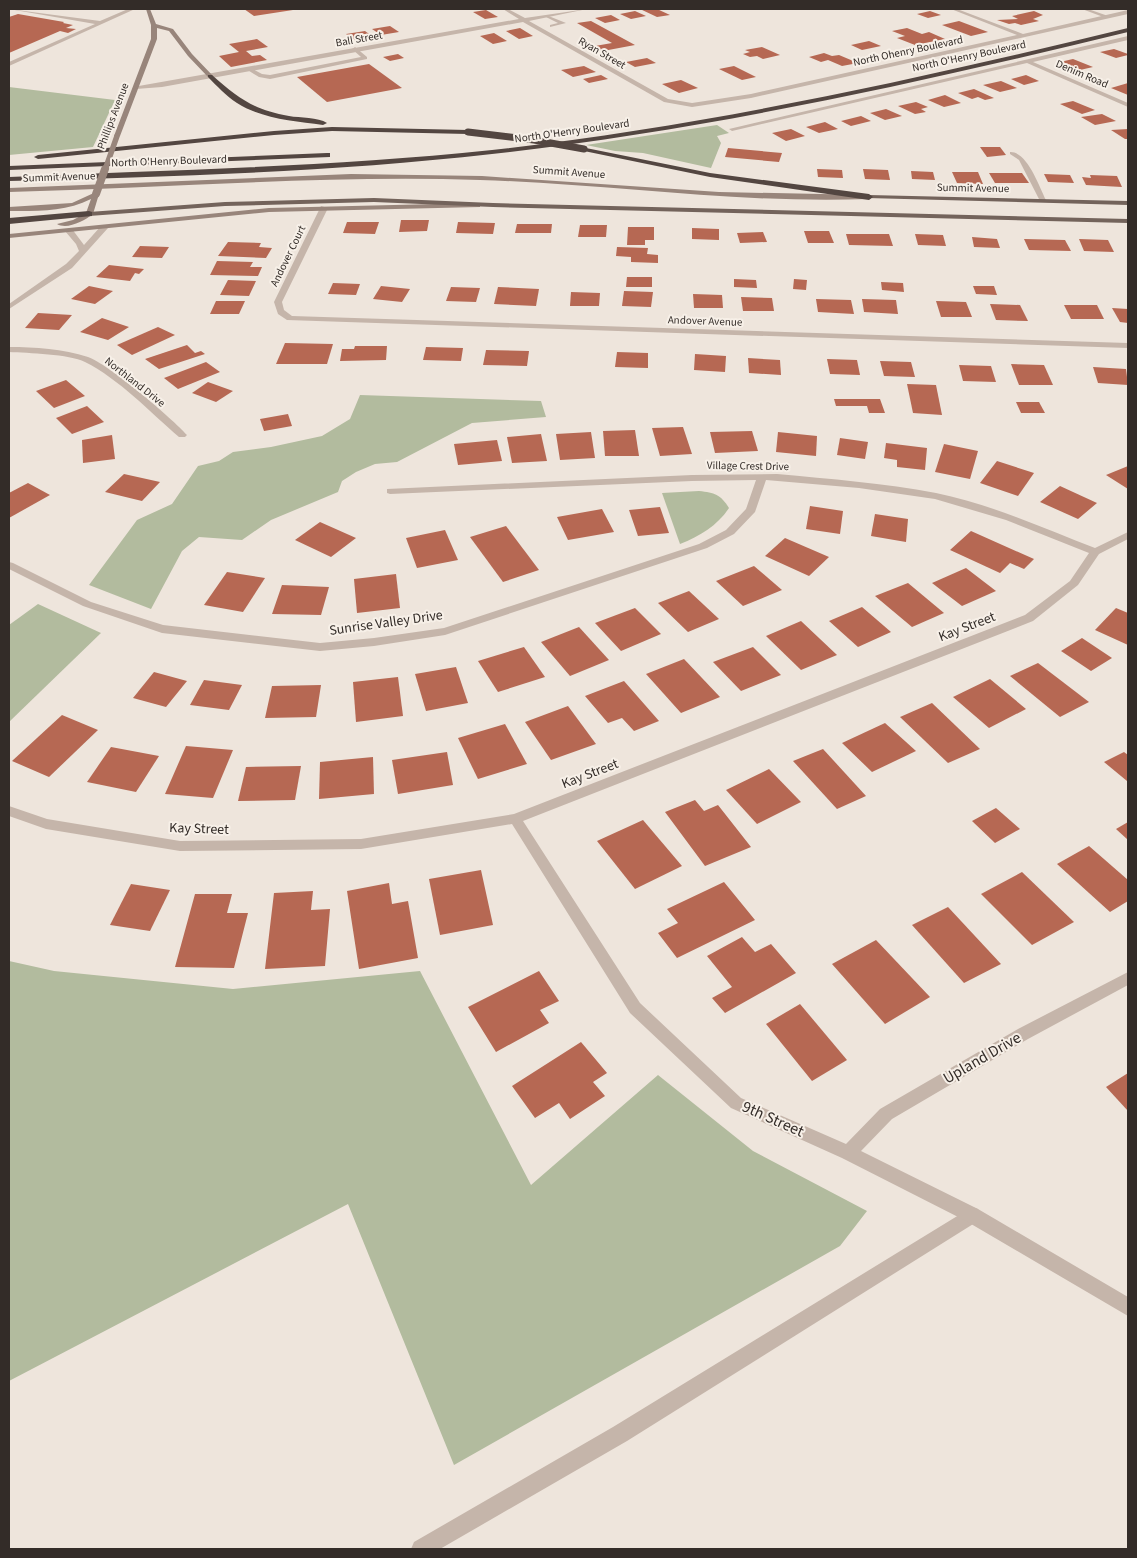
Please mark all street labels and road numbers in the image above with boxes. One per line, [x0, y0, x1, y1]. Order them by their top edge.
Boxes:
street label: Ball Street [334, 27, 384, 51]
street label: North Ohenry Boulevard [852, 32, 964, 70]
street label: Ryan Street [576, 33, 629, 73]
street label: North O'Henry Boulevard [911, 37, 1027, 75]
street label: Denim Road [1053, 56, 1111, 92]
street label: Phillips Avenue [93, 80, 133, 151]
street label: North O'Henry Boulevard [514, 116, 630, 146]
street label: North O'Henry Boulevard [111, 151, 227, 171]
street label: Summit Avenue [532, 162, 606, 182]
street label: Summit Avenue [22, 168, 96, 186]
street label: Summit Avenue [937, 180, 1010, 196]
street label: Andover Court [267, 223, 309, 289]
street label: Andover Avenue [668, 312, 743, 330]
street label: Northland Drive [102, 354, 169, 411]
street label: Village Crest Drive [707, 458, 790, 474]
street label: Sunrise Valley Drive [328, 605, 444, 641]
street label: Kay Street [936, 607, 999, 647]
street label: Kay Street [559, 754, 622, 794]
street label: Kay Street [169, 818, 229, 840]
street label: Upland Drive [939, 1027, 1025, 1089]
street label: 9th Street [739, 1096, 808, 1143]

